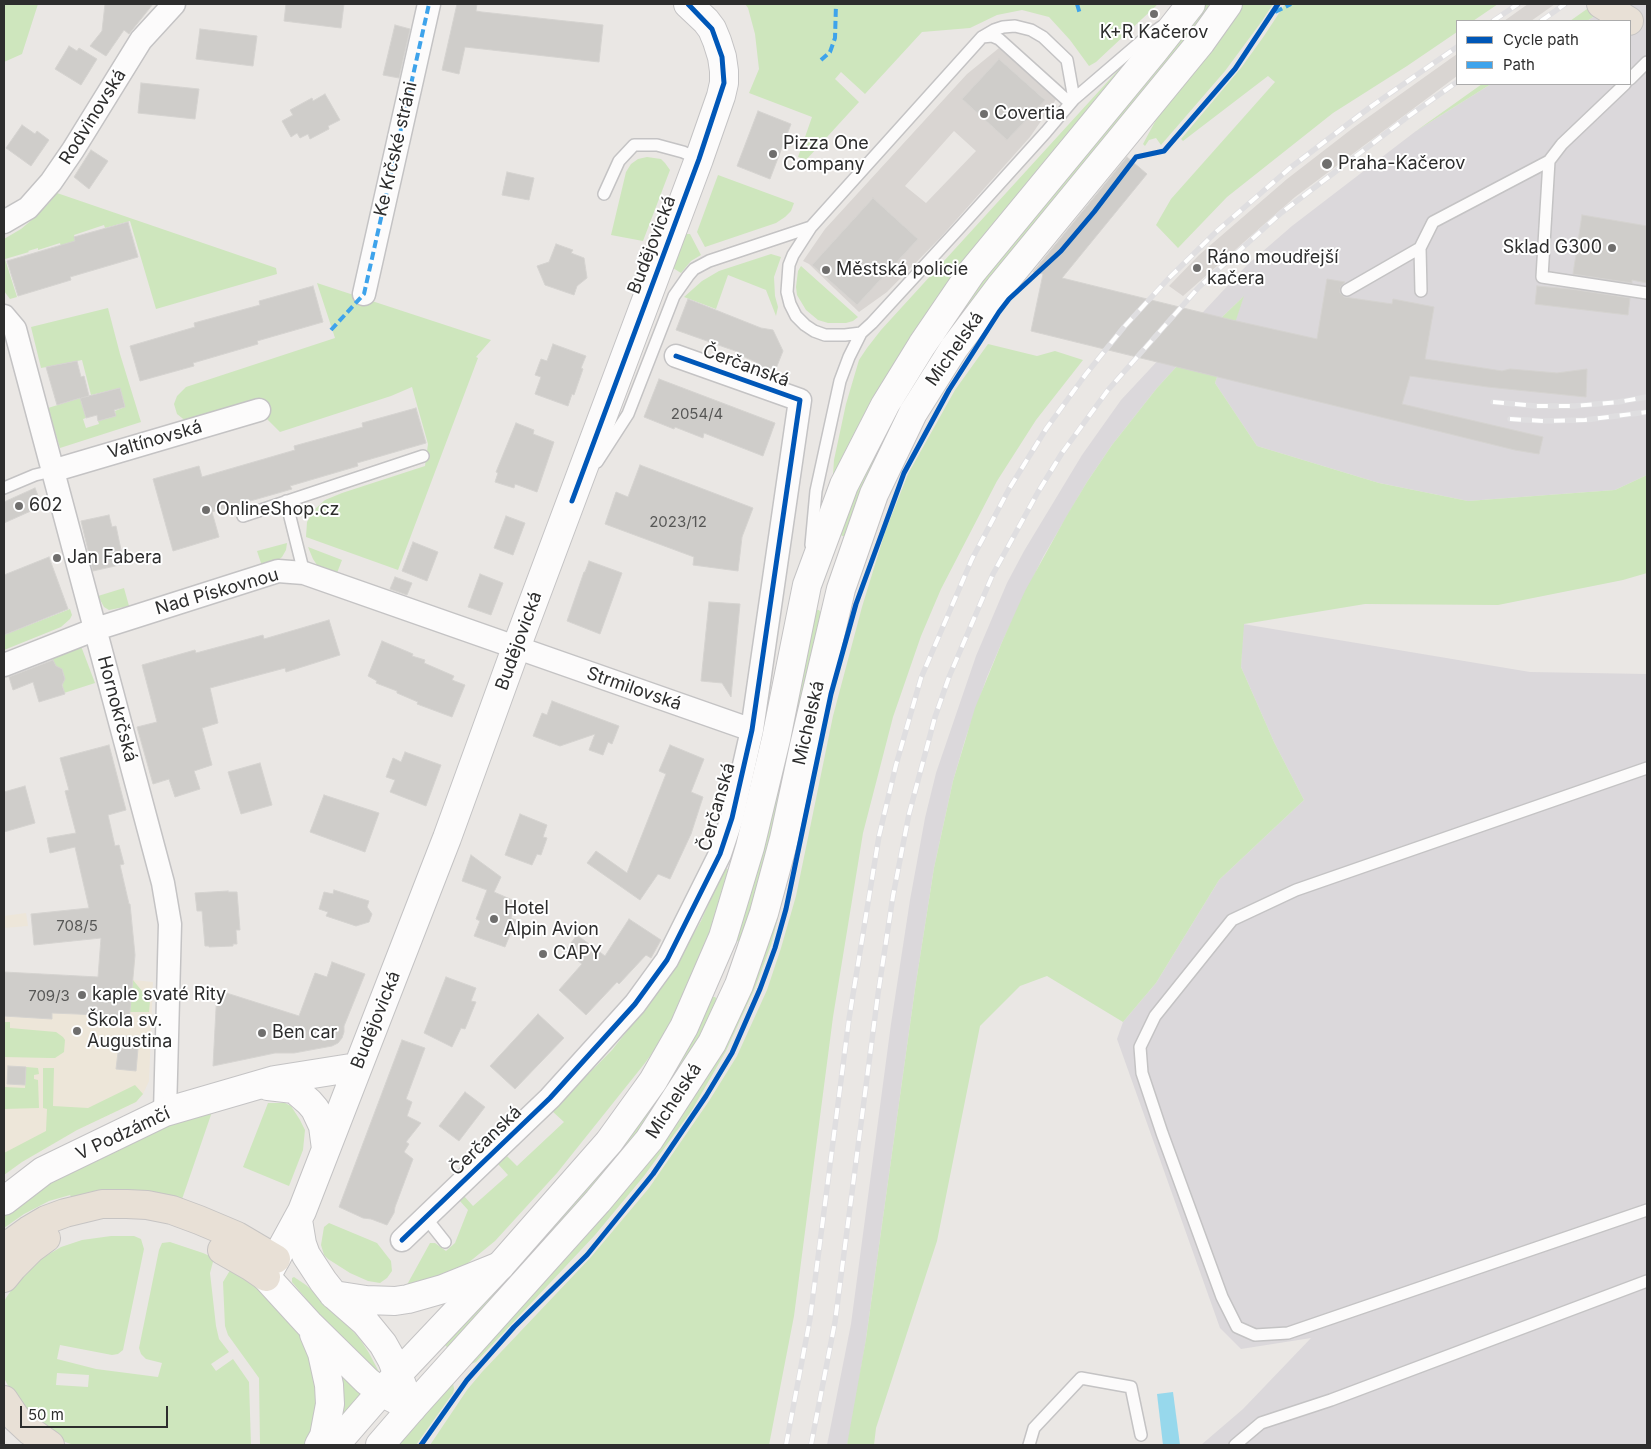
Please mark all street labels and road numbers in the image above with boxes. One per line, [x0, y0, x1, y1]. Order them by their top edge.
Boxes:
street label: Rodvinovská [55, 65, 131, 169]
street label: Ke Krčské stráni [370, 80, 422, 218]
street label: Budějovická [623, 193, 681, 297]
street label: Michelská [922, 308, 988, 390]
street label: Čerčanská [700, 340, 792, 392]
street label: Valtínovská [105, 416, 205, 464]
street label: Nad Pískovnou [153, 564, 281, 620]
street label: Budějovická [491, 589, 547, 693]
street label: Hornokrčská [92, 654, 142, 764]
street label: Strmilovská [584, 663, 684, 715]
street label: Michelská [789, 679, 829, 767]
street label: Čerčanská [694, 760, 740, 854]
street label: Budějovická [347, 968, 405, 1072]
street label: Michelská [642, 1059, 706, 1143]
street label: Čerčanská [446, 1102, 526, 1180]
street label: V Podzámčí [73, 1103, 173, 1165]

